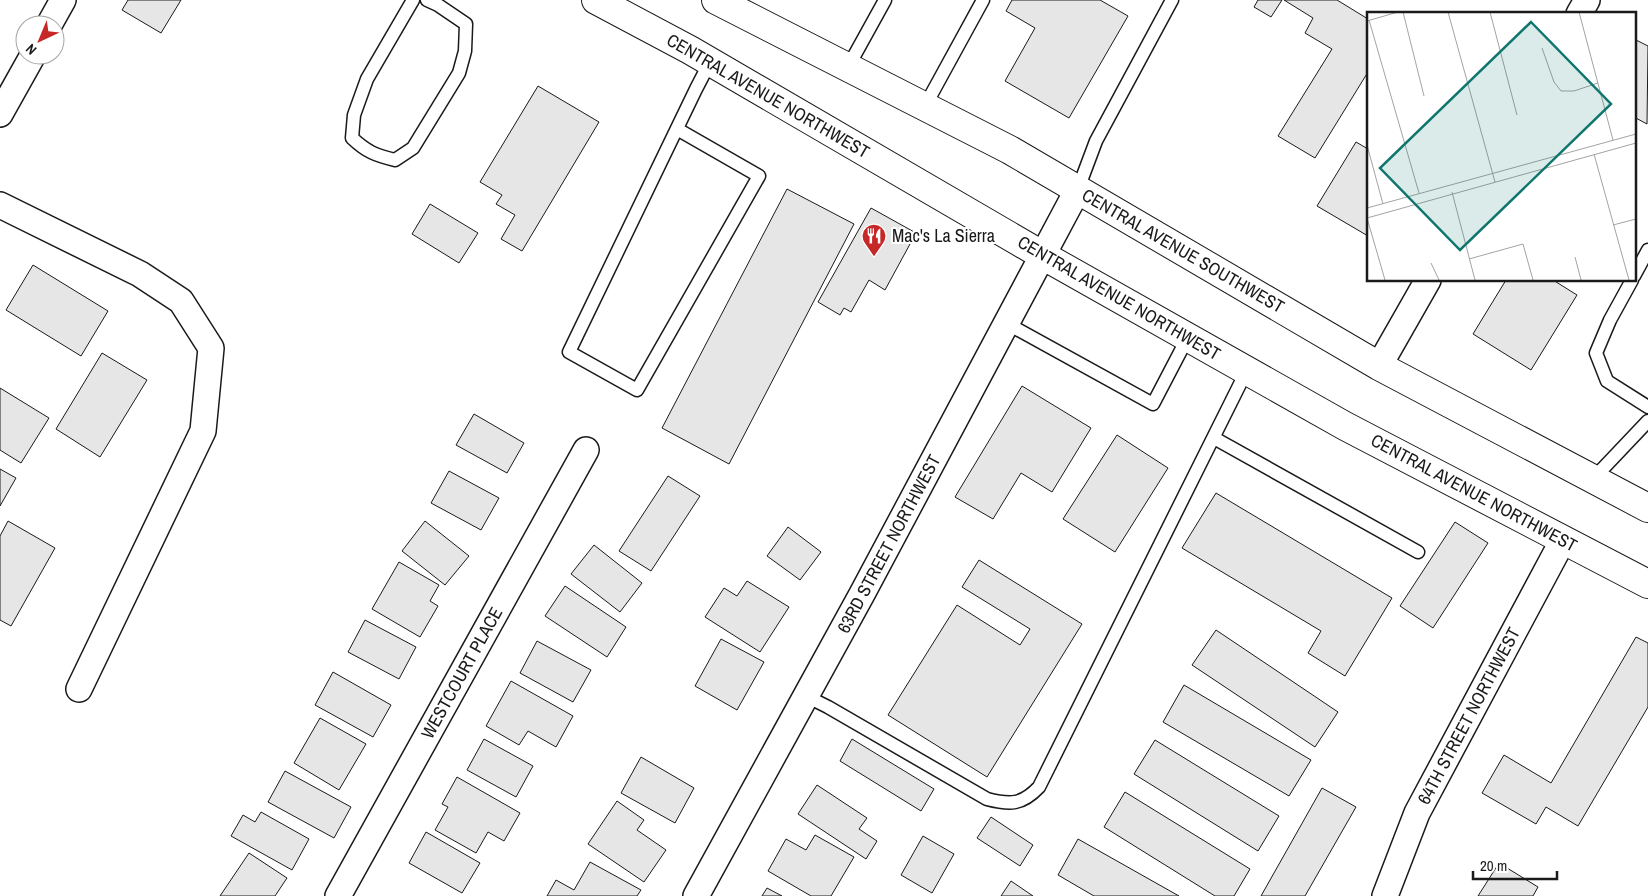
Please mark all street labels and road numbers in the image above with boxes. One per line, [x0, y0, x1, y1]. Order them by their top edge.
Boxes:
street label: CENTRAL AVENUE NORTHWEST [662, 27, 874, 164]
street label: CENTRAL AVENUE SOUTHWEST [1078, 182, 1289, 319]
street label: CENTRAL AVENUE NORTHWEST [1013, 229, 1225, 366]
street label: CENTRAL AVENUE NORTHWEST [1367, 427, 1582, 558]
street label: 63RD STREET NORTHWEST [831, 450, 946, 637]
street label: WESTCOURT PLACE [415, 602, 508, 743]
street label: 64TH STREET NORTHWEST [1411, 623, 1526, 809]

